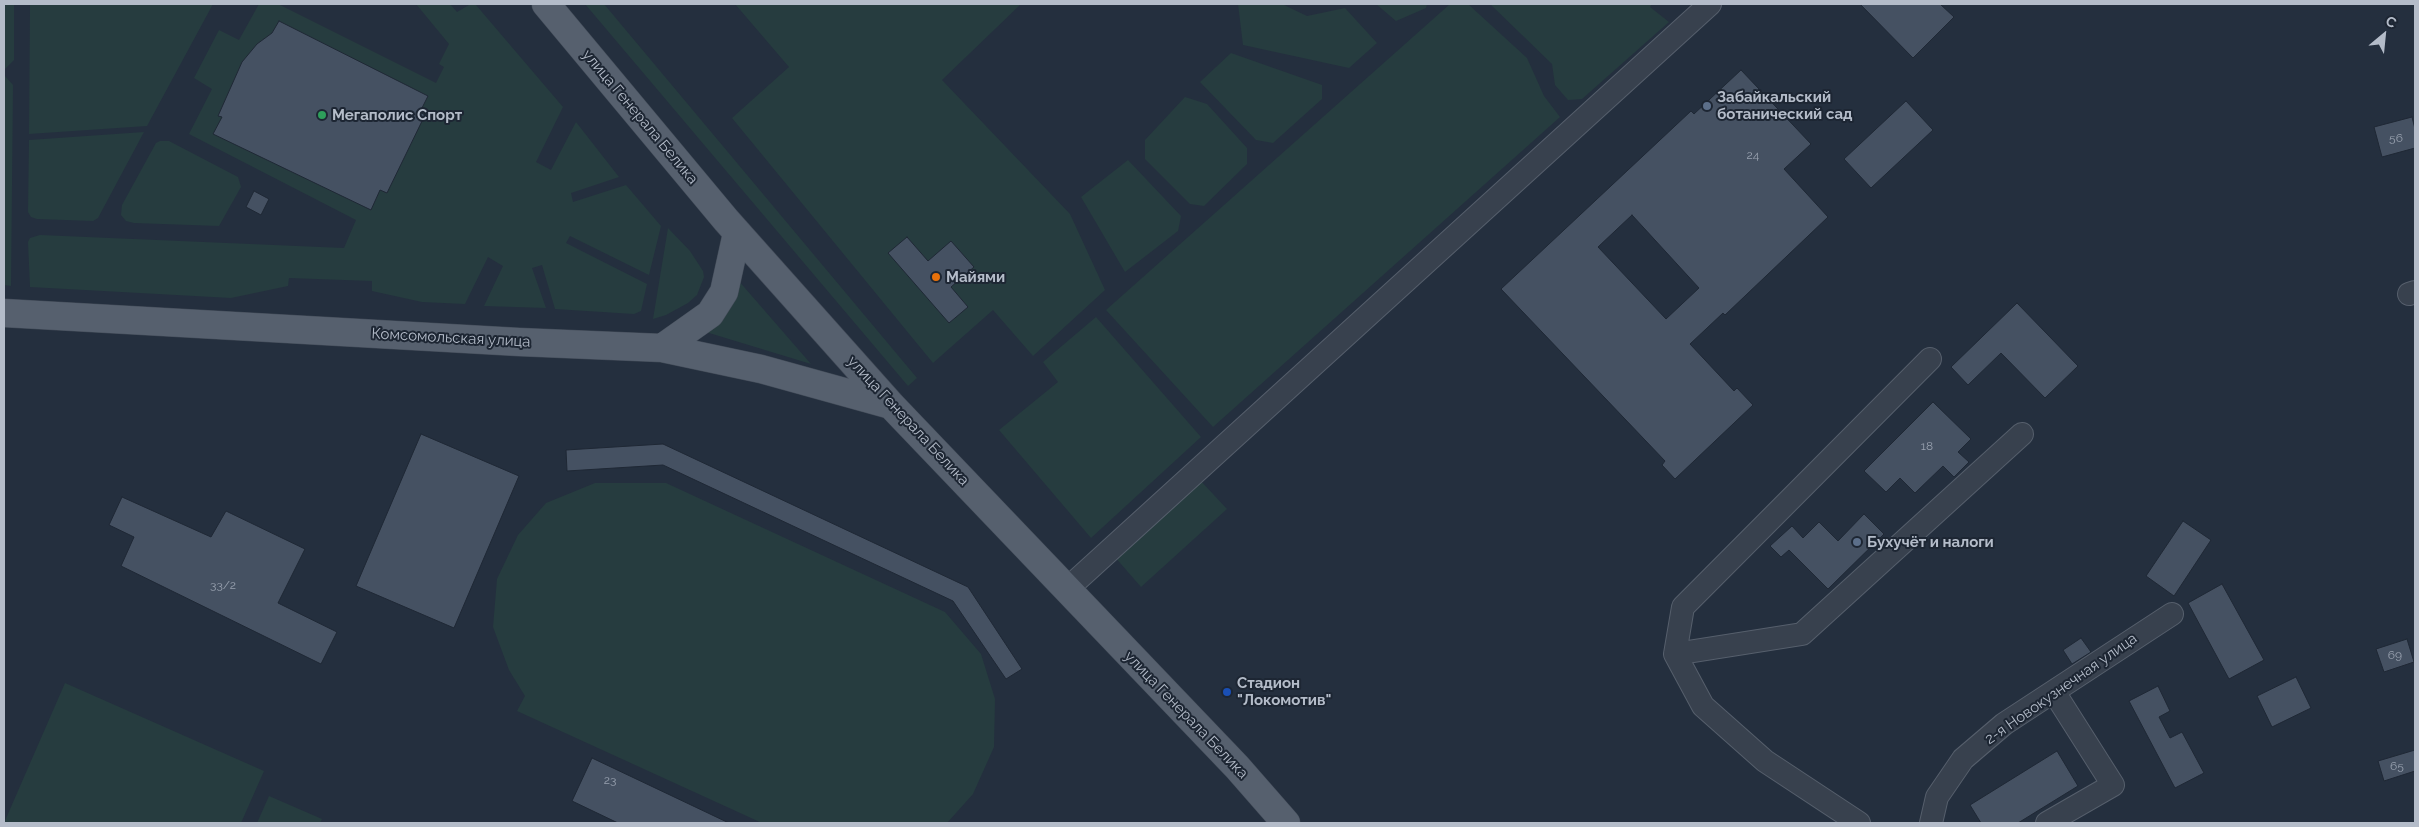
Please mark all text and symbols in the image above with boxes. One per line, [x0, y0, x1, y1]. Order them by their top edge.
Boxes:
north arrow [2359, 10, 2409, 60]
text: С [2383, 12, 2399, 31]
street label: улица Генерала Белика [578, 46, 702, 188]
place label: Забайкальский ботанический сад [1717, 88, 1852, 123]
marker: Забайкальский ботанический сад [1701, 100, 1713, 112]
place label: Мегаполис Спорт [332, 106, 462, 124]
marker: Мегаполис Спорт [316, 109, 328, 121]
house number: 56 [2389, 131, 2403, 145]
house number: 24 [1747, 148, 1759, 162]
place label: Майями [946, 268, 1005, 286]
marker: Майями [930, 271, 942, 283]
street label: Комсомольская улица [371, 325, 531, 351]
street label: улица Генерала Белика [843, 353, 973, 489]
house number: 18 [1921, 439, 1933, 453]
place label: Бухучёт и налоги [1867, 533, 1994, 551]
marker: Бухучёт и налоги [1851, 536, 1863, 548]
house number: 33/2 [210, 578, 236, 592]
street label: 2-я Новокузнечная улица [1981, 630, 2141, 748]
street label: улица Генерала Белика [1120, 647, 1252, 783]
house number: 69 [2388, 648, 2402, 662]
place label: Стадион "Локомотив" [1237, 674, 1331, 709]
marker: Стадион "Локомотив" [1221, 686, 1233, 698]
house number: 65 [2390, 759, 2404, 773]
house number: 23 [604, 773, 616, 787]

